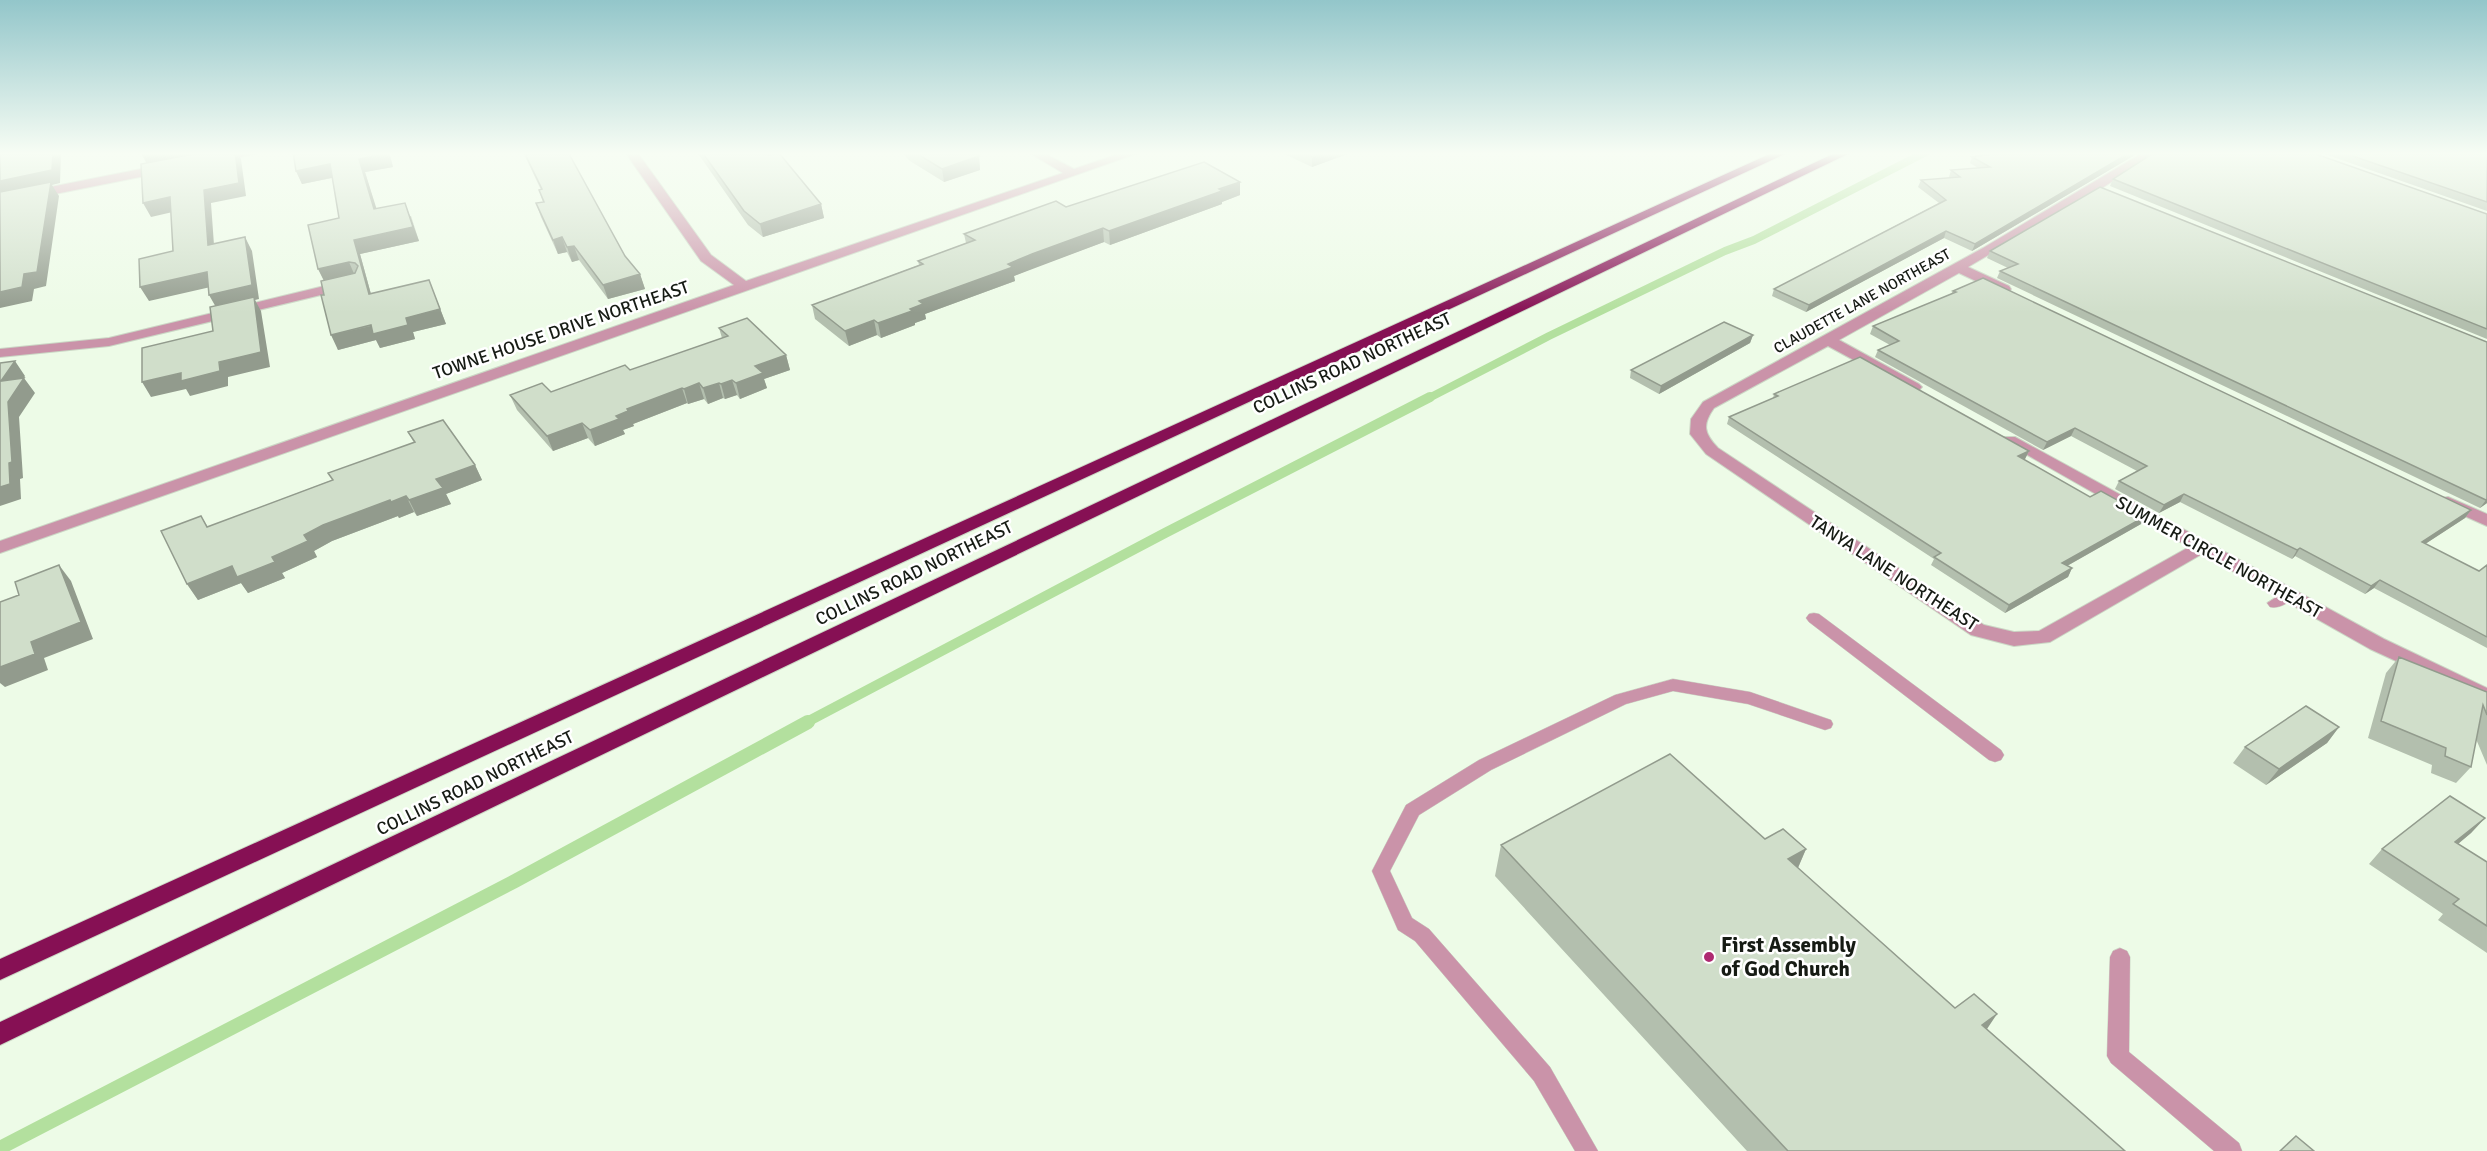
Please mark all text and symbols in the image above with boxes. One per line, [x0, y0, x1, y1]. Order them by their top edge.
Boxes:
street label: CLAUDETTE LANE NORTHEAST [1771, 245, 1954, 357]
street label: TOWNE HOUSE DRIVE NORTHEAST [430, 276, 692, 384]
street label: COLLINS ROAD NORTHEAST [1249, 307, 1455, 419]
street label: SUMMER CIRCLE NORTHEAST [2112, 491, 2326, 623]
street label: TANYA LANE NORTHEAST [1806, 510, 1982, 636]
street label: COLLINS ROAD NORTHEAST [812, 516, 1016, 630]
street label: COLLINS ROAD NORTHEAST [373, 726, 577, 840]
place label: First Assembly of God Church [1721, 932, 1857, 982]
marker: First Assembly of God Church [1702, 950, 1716, 964]

